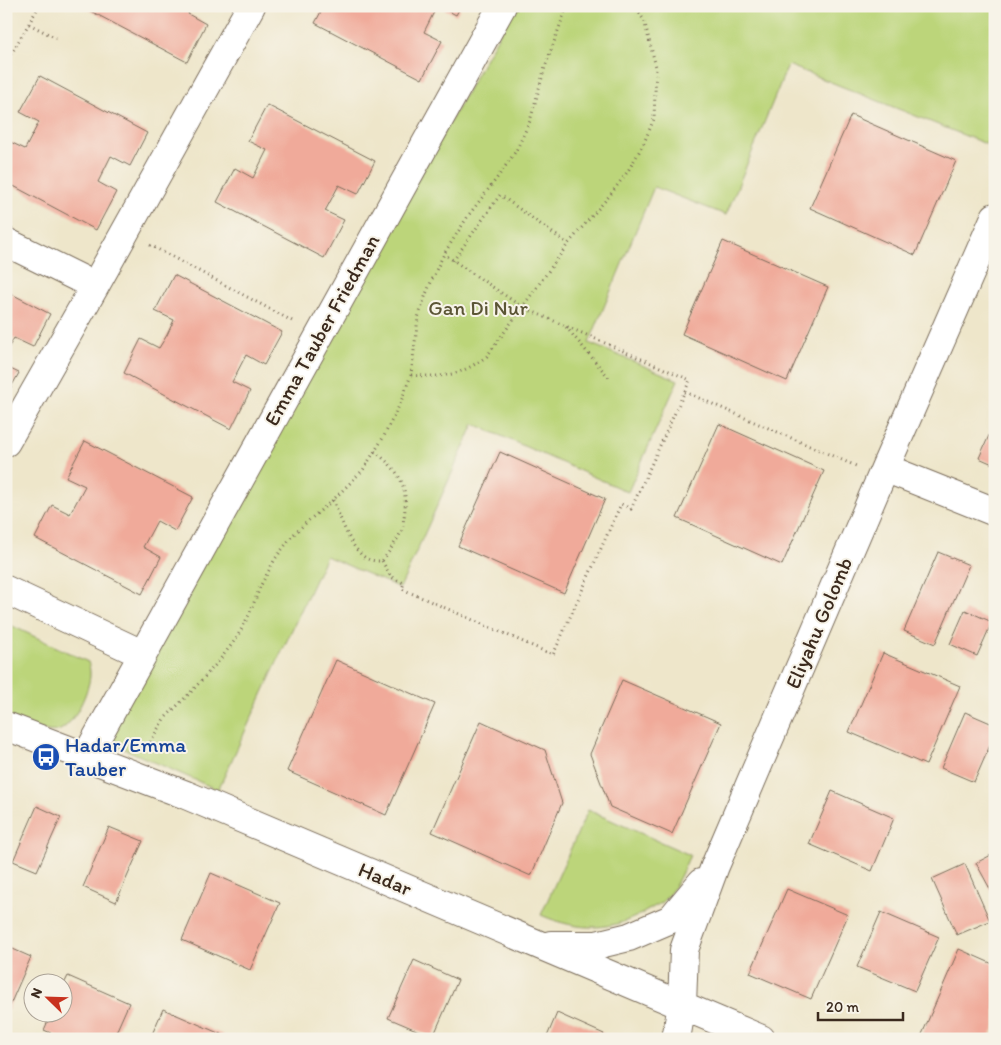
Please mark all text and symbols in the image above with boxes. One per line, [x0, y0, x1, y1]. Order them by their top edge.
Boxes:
street label: Emma Tauber Friedman [258, 230, 385, 430]
park label: Gan Di Nur [428, 295, 528, 320]
street label: Eliyahu Golomb [780, 553, 857, 692]
place label: Hadar/Emma Tauber [65, 732, 186, 781]
bus stop icon: Hadar/Emma Tauber [31, 742, 61, 772]
street label: Hadar [355, 856, 416, 901]
north arrow [22, 972, 72, 1022]
text: N [27, 985, 46, 1001]
scale bar [818, 990, 904, 1022]
text: 20 m [826, 998, 860, 1016]

